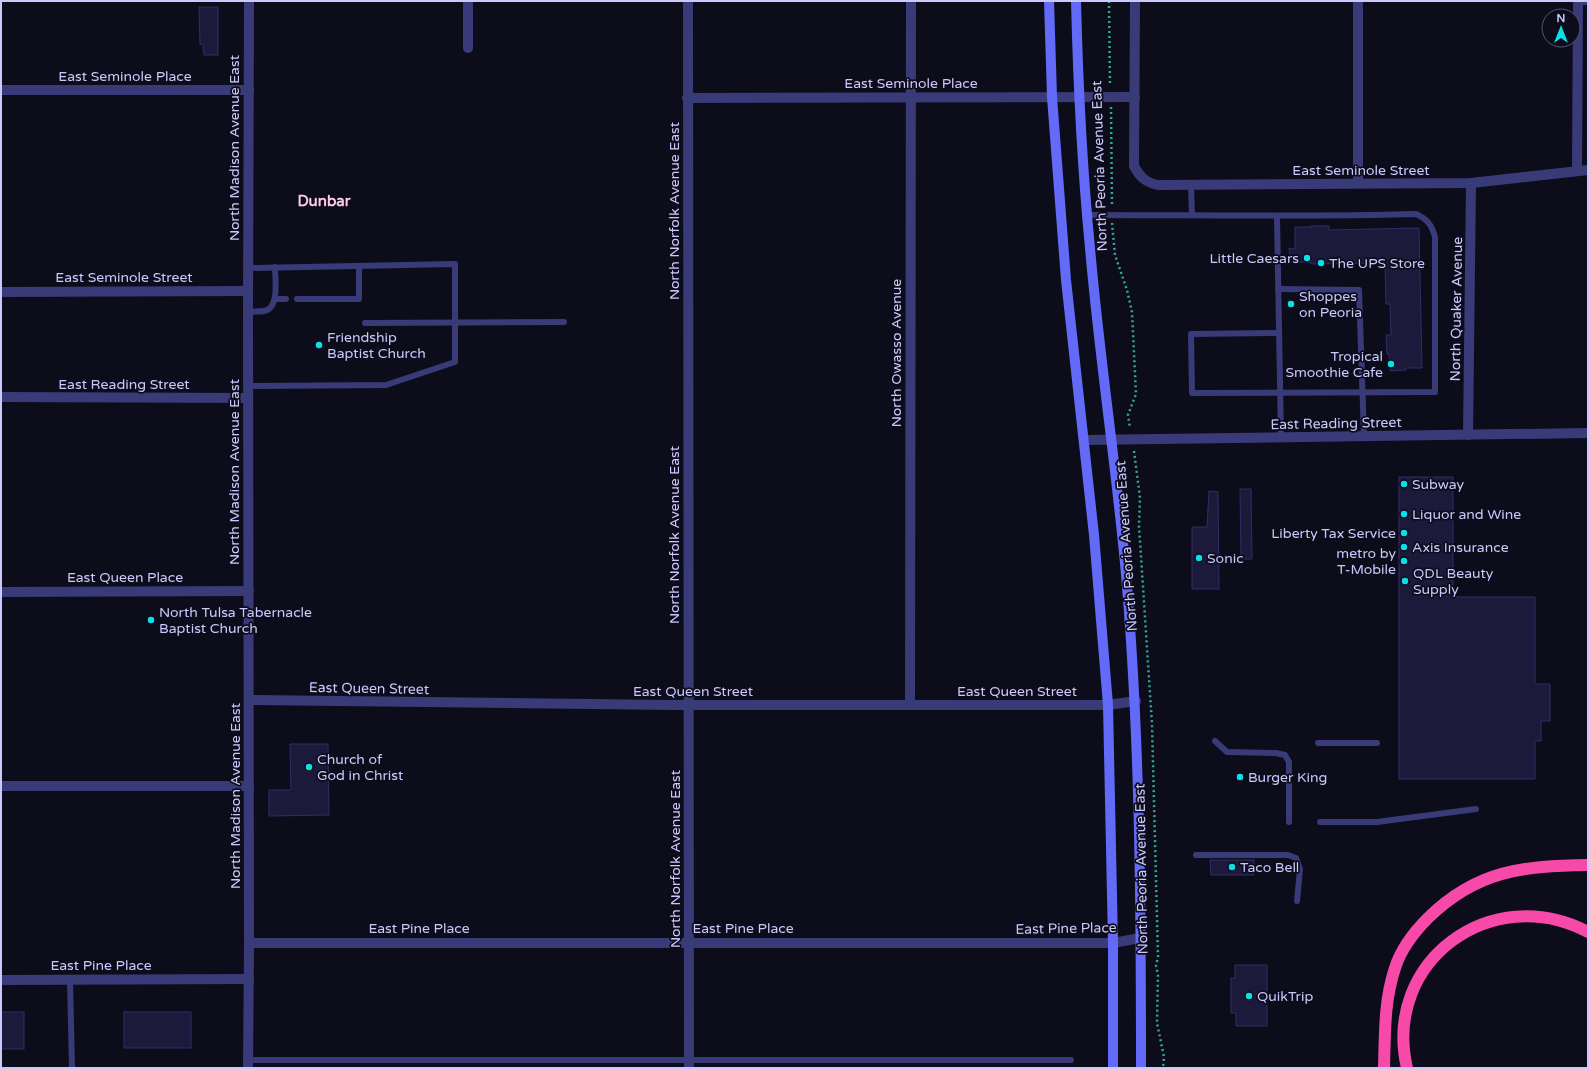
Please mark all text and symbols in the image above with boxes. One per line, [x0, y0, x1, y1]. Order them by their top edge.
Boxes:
north arrow [1541, 8, 1581, 48]
text: N [1557, 12, 1565, 25]
street label: North Madison Avenue East [226, 54, 243, 241]
street label: East Seminole Place [58, 68, 192, 85]
street label: East Seminole Place [844, 75, 978, 92]
street label: North Peoria Avenue East [1088, 80, 1111, 252]
street label: North Norfolk Avenue East [666, 121, 683, 300]
street label: East Seminole Street [1292, 162, 1430, 179]
district label: Dunbar [297, 192, 351, 210]
street label: North Quaker Avenue [1447, 236, 1466, 381]
place label: Little Caesars [1210, 250, 1299, 267]
marker: Little Caesars [1302, 253, 1312, 263]
place label: The UPS Store [1329, 255, 1425, 272]
marker: The UPS Store [1316, 258, 1326, 268]
street label: East Seminole Street [55, 269, 193, 286]
street label: North Owasso Avenue [888, 279, 905, 427]
place label: Shoppes on Peoria [1299, 288, 1362, 321]
marker: Shoppes on Peoria [1286, 299, 1296, 309]
place label: Friendship Baptist Church [327, 329, 426, 362]
marker: Friendship Baptist Church [314, 340, 324, 350]
place label: Tropical Smoothie Cafe [1285, 348, 1383, 381]
marker: Tropical Smoothie Cafe [1386, 359, 1396, 369]
street label: East Reading Street [58, 376, 190, 393]
street label: North Madison Avenue East [226, 378, 243, 565]
street label: East Reading Street [1270, 414, 1403, 433]
street label: North Norfolk Avenue East [666, 445, 683, 624]
street label: North Peoria Avenue East [1112, 459, 1141, 632]
place label: Subway [1412, 476, 1465, 493]
marker: Subway [1399, 479, 1409, 489]
place label: Liquor and Wine [1412, 506, 1521, 523]
marker: Liquor and Wine [1399, 509, 1409, 519]
place label: Liberty Tax Service [1271, 525, 1396, 542]
marker: Liberty Tax Service [1399, 528, 1409, 538]
place label: Axis Insurance [1412, 539, 1509, 556]
marker: Axis Insurance [1399, 542, 1409, 552]
place label: metro by T-Mobile [1336, 545, 1396, 578]
place label: Sonic [1207, 550, 1244, 567]
marker: Sonic [1194, 553, 1204, 563]
marker: metro by T-Mobile [1399, 556, 1409, 566]
place label: QDL Beauty Supply [1413, 565, 1494, 598]
street label: East Queen Place [67, 569, 183, 586]
marker: QDL Beauty Supply [1400, 576, 1410, 586]
place label: North Tulsa Tabernacle Baptist Church [159, 604, 312, 637]
marker: North Tulsa Tabernacle Baptist Church [146, 615, 156, 625]
street label: East Queen Street [309, 679, 430, 698]
street label: East Queen Street [633, 683, 754, 700]
street label: East Queen Street [957, 683, 1078, 700]
street label: North Madison Avenue East [227, 702, 244, 889]
place label: Church of God in Christ [317, 751, 404, 784]
marker: Church of God in Christ [304, 762, 314, 772]
street label: North Norfolk Avenue East [667, 769, 684, 948]
place label: Burger King [1248, 769, 1327, 786]
marker: Burger King [1235, 772, 1245, 782]
street label: North Peoria Avenue East [1131, 783, 1151, 955]
place label: Taco Bell [1240, 859, 1299, 876]
marker: Taco Bell [1227, 862, 1237, 872]
street label: East Pine Place [1015, 919, 1117, 938]
street label: East Pine Place [368, 920, 470, 937]
street label: East Pine Place [692, 920, 794, 937]
street label: East Pine Place [50, 957, 152, 974]
place label: QuikTrip [1257, 988, 1313, 1005]
marker: QuikTrip [1244, 991, 1254, 1001]

